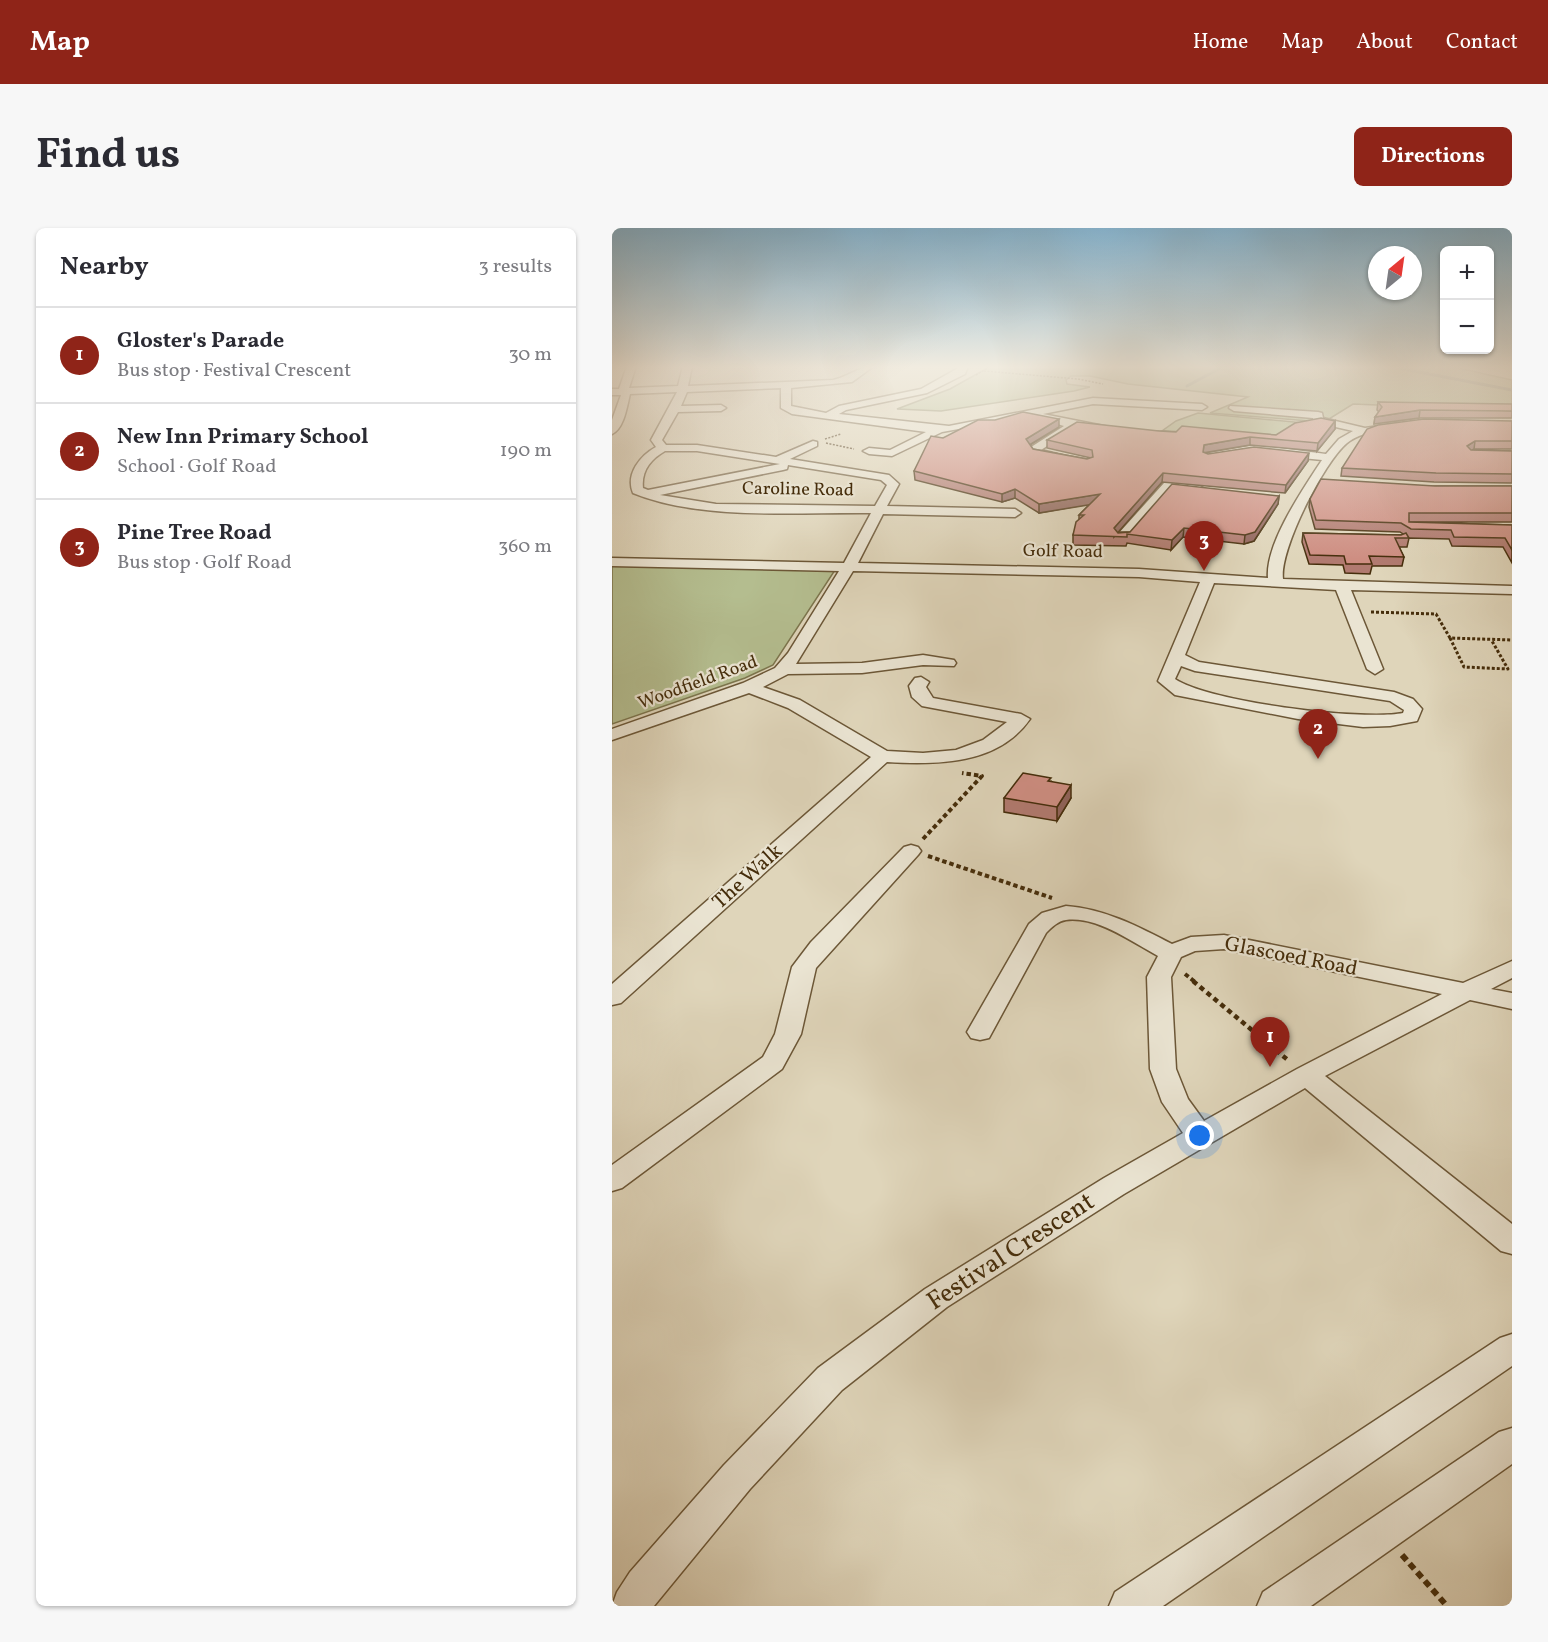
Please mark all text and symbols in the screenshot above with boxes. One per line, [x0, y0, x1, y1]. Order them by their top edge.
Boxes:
text: Map [30, 23, 90, 62]
text: Home [1193, 28, 1248, 57]
text: Map [1281, 28, 1323, 57]
text: About [1356, 28, 1413, 57]
text: Contact [1446, 28, 1518, 57]
text: Find us [36, 127, 180, 186]
button: Directions [1354, 127, 1512, 186]
north arrow [1368, 246, 1422, 300]
map controls [1440, 246, 1494, 354]
button: + [1440, 246, 1494, 300]
text: Nearby [60, 249, 149, 285]
text: 3 results [478, 253, 552, 281]
button: − [1440, 300, 1494, 354]
text: Gloster's Parade [117, 326, 284, 357]
text: 1 [75, 341, 84, 369]
text: 30 m [508, 341, 552, 369]
text: Bus stop · Festival Crescent [117, 357, 351, 385]
text: New Inn Primary School [117, 422, 368, 453]
text: 2 [74, 437, 85, 465]
text: 190 m [500, 437, 552, 465]
text: School · Golf Road [117, 453, 276, 481]
street label: Caroline Road [742, 477, 854, 503]
text: Pine Tree Road [117, 518, 272, 549]
pin: 3 [1184, 522, 1224, 571]
text: 3 [74, 533, 85, 561]
text: 360 m [498, 533, 552, 561]
street label: Golf Road [1023, 539, 1103, 565]
text: Bus stop · Golf Road [117, 549, 292, 577]
street label: Woodfield Road [635, 650, 761, 716]
pin: 2 [1298, 710, 1338, 759]
street label: The Walk [706, 837, 790, 916]
street label: Glascoed Road [1222, 930, 1360, 984]
pin: 1 [1250, 1018, 1290, 1067]
your location [1185, 1121, 1214, 1150]
street label: Festival Crescent [920, 1184, 1102, 1320]

